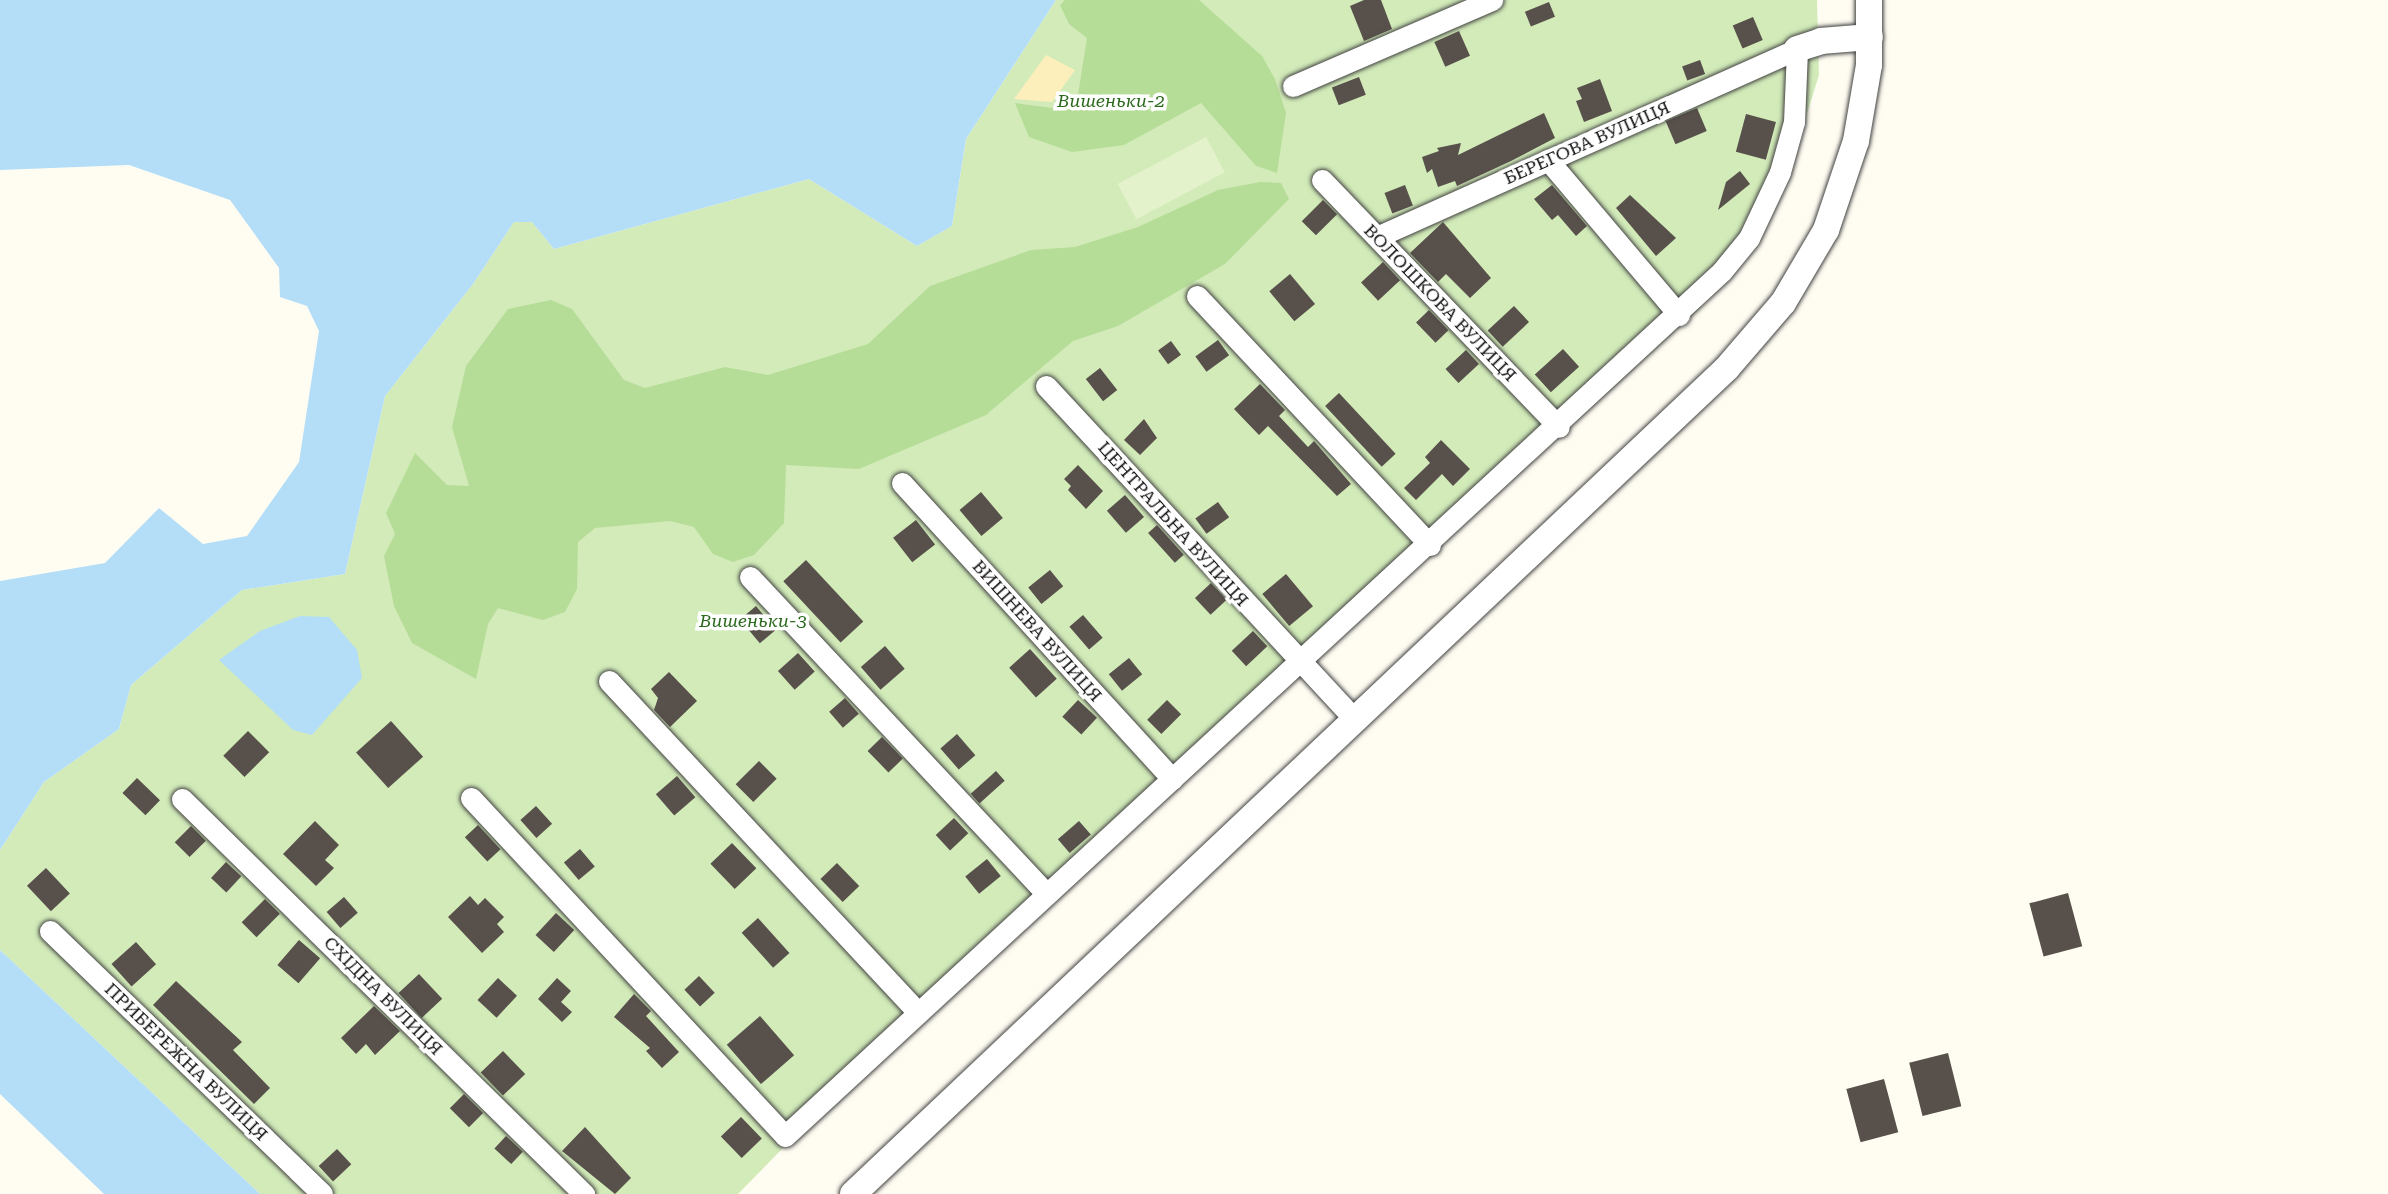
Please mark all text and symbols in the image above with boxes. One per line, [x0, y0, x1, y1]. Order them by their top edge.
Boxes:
park label: Вишеньки-2 [1057, 90, 1165, 112]
street label: БЕРЕГОВА ВУЛИЦЯ [1501, 97, 1673, 189]
street label: ВОЛОШКОВА ВУЛИЦЯ [1359, 220, 1521, 386]
street label: ЦЕНТРАЛЬНА ВУЛИЦЯ [1093, 437, 1253, 611]
street label: ВИШНЕВА ВУЛИЦЯ [968, 556, 1106, 706]
park label: Вишеньки-3 [699, 610, 807, 632]
street label: СХІДНА ВУЛИЦЯ [319, 932, 447, 1060]
street label: ПРИБЕРЕЖНА ВУЛИЦЯ [100, 978, 272, 1146]

